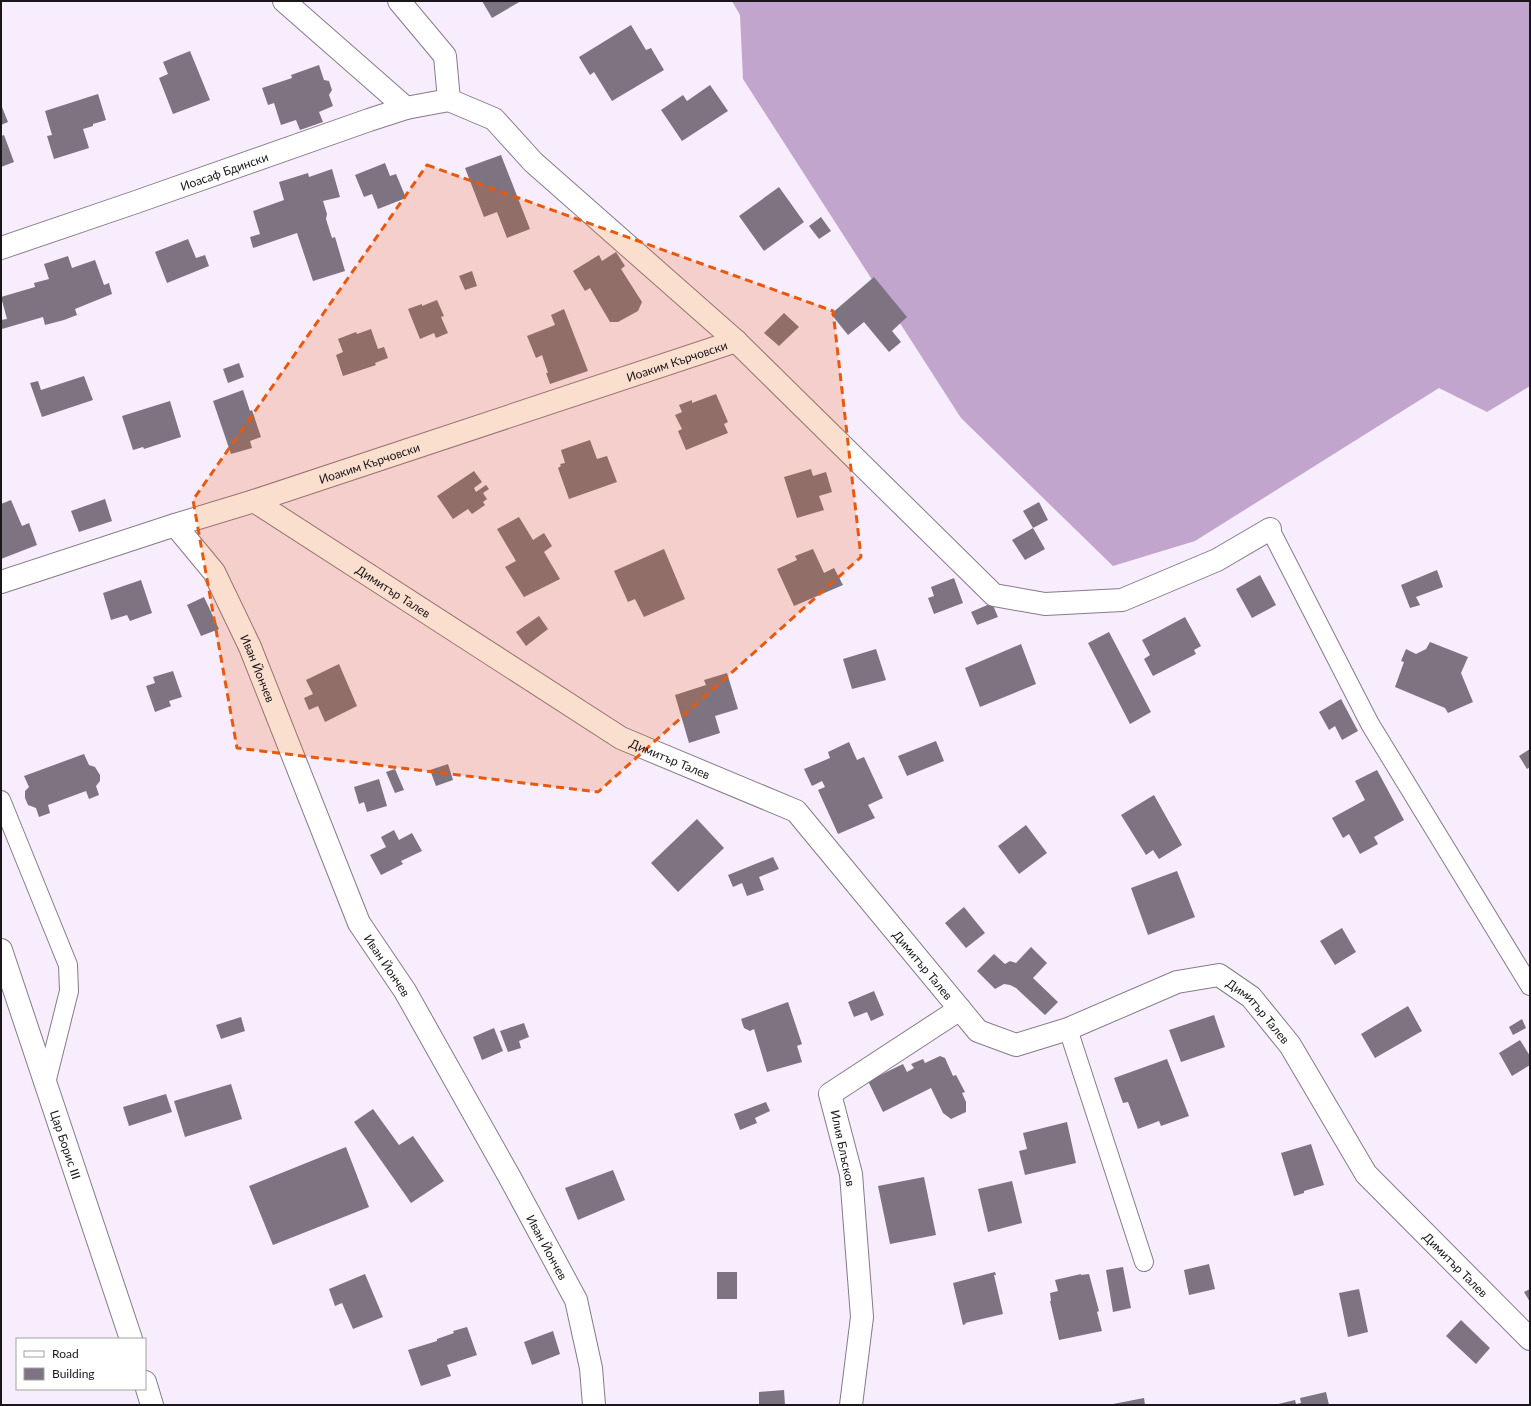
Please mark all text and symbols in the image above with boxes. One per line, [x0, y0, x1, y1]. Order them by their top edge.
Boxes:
street label: Иоасаф Бдински [178, 149, 270, 193]
street label: Иоаким Кърчовски [624, 337, 729, 384]
street label: Иоаким Кърчовски [317, 439, 422, 486]
street label: Димитър Талев [353, 562, 433, 621]
street label: Иван Йончев [238, 632, 279, 704]
street label: Димитър Талев [628, 735, 712, 782]
street label: Димитър Талев [890, 927, 956, 1002]
street label: Иван Йончев [361, 931, 414, 999]
street label: Димитър Талев [1224, 975, 1293, 1047]
street label: Цар Борис III [47, 1108, 84, 1181]
street label: Илия Блъсков [828, 1108, 858, 1188]
street label: Иван Йончев [524, 1212, 571, 1282]
street label: Димитър Талев [1420, 1229, 1491, 1300]
legend [16, 1338, 146, 1390]
text: Road [52, 1346, 79, 1361]
text: Building [52, 1366, 95, 1381]

